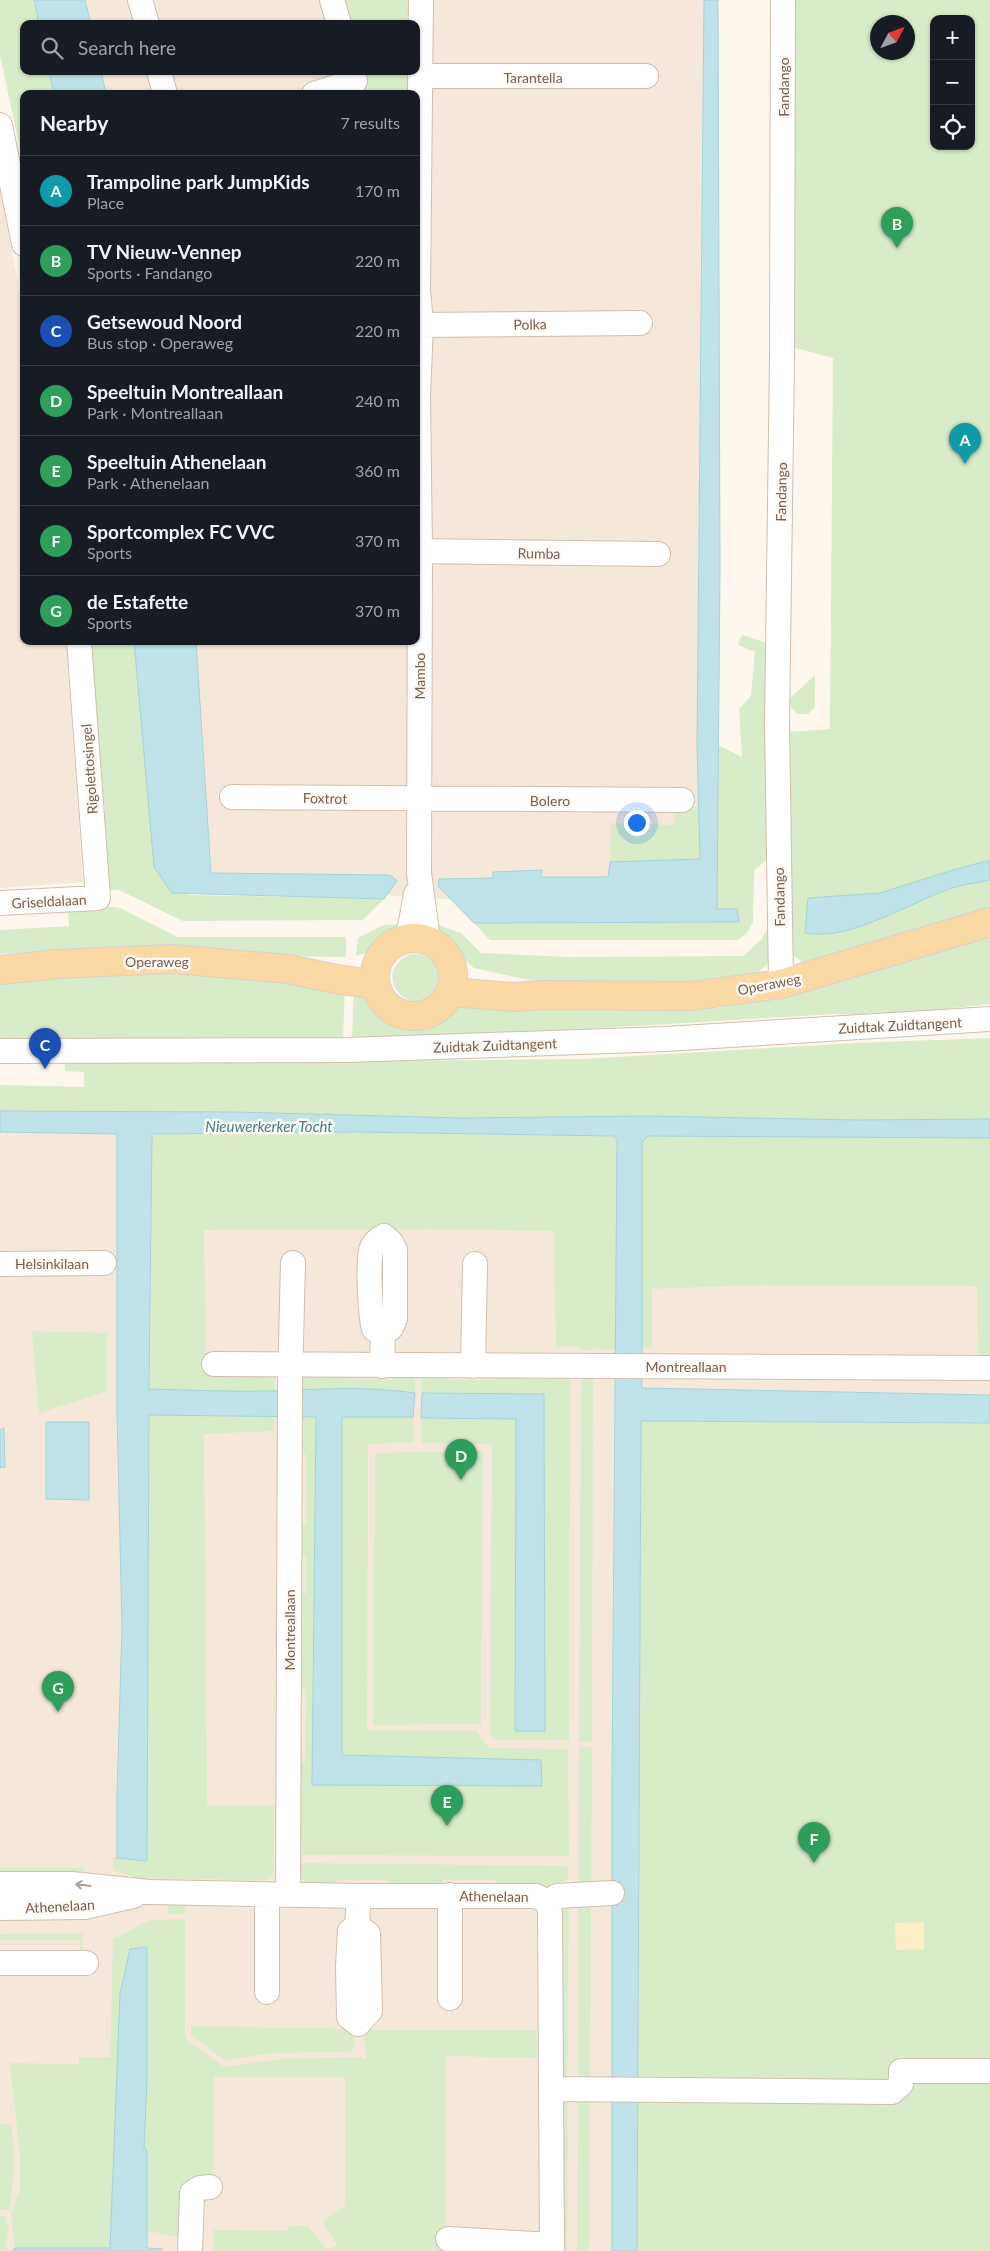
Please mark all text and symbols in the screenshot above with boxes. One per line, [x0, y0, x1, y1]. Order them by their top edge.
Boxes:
north arrow [870, 15, 915, 60]
map controls [930, 15, 975, 150]
button: + [930, 15, 975, 60]
search box [20, 20, 420, 75]
icon: search [38, 34, 66, 62]
text: Search here [78, 36, 176, 59]
street label: Fandango [775, 57, 792, 117]
button: − [930, 60, 975, 105]
street label: Tarantella [503, 69, 563, 86]
button: locate [930, 105, 975, 150]
text: Nearby [40, 110, 108, 135]
text: 7 results [340, 113, 400, 132]
text: Trampoline park JumpKids [87, 170, 310, 193]
text: A [50, 181, 62, 200]
text: 170 m [355, 181, 400, 200]
text: Place [87, 193, 124, 212]
pin: B [881, 207, 913, 248]
text: TV Nieuw-Vennep [87, 240, 242, 263]
text: B [51, 251, 61, 270]
text: 220 m [355, 251, 400, 270]
text: Sports · Fandango [87, 263, 212, 282]
text: Getsewoud Noord [87, 310, 242, 333]
street label: Polka [513, 315, 547, 333]
text: C [51, 321, 61, 340]
text: 220 m [355, 321, 400, 340]
text: Bus stop · Operaweg [87, 333, 233, 352]
text: Speeltuin Montreallaan [87, 380, 283, 403]
text: D [50, 391, 62, 410]
text: 240 m [355, 391, 400, 410]
text: Park · Montreallaan [87, 403, 223, 422]
pin: A [949, 423, 981, 464]
text: Speeltuin Athenelaan [87, 450, 266, 473]
text: E [51, 461, 61, 480]
text: 360 m [355, 461, 400, 480]
street label: Fandango [772, 462, 790, 522]
text: Park · Athenelaan [87, 473, 210, 492]
text: Sportcomplex FC VVC [87, 520, 275, 543]
text: F [51, 531, 61, 550]
text: 370 m [355, 531, 400, 550]
text: Sports [87, 543, 132, 562]
street label: Rumba [518, 544, 560, 562]
text: de Estafette [87, 590, 188, 613]
text: G [50, 601, 62, 620]
text: 370 m [355, 601, 400, 620]
text: Sports [87, 613, 132, 632]
street label: Mambo [411, 652, 428, 700]
street label: Rigolettosingel [77, 723, 101, 815]
street label: Foxtrot [303, 789, 347, 807]
street label: Bolero [530, 792, 570, 809]
your location [624, 810, 650, 836]
street label: Fandango [770, 867, 788, 927]
street label: Griseldalaan [11, 891, 87, 911]
street label: Operaweg [125, 953, 189, 970]
street label: Operaweg [736, 970, 802, 998]
street label: Zuidtak Zuidtangent [838, 1013, 962, 1037]
pin: C [29, 1028, 61, 1069]
street label: Zuidtak Zuidtangent [433, 1034, 557, 1056]
water label: Nieuwerkerker Tocht [205, 1117, 333, 1135]
street label: Helsinkilaan [15, 1255, 89, 1272]
street label: Montreallaan [646, 1358, 726, 1375]
pin: D [445, 1439, 477, 1480]
street label: Montreallaan [281, 1590, 298, 1670]
pin: G [42, 1671, 74, 1712]
pin: E [431, 1785, 463, 1826]
pin: F [798, 1822, 830, 1863]
one-way arrow [76, 1880, 92, 1890]
street label: Athenelaan [459, 1887, 529, 1905]
street label: Athenelaan [25, 1896, 95, 1916]

